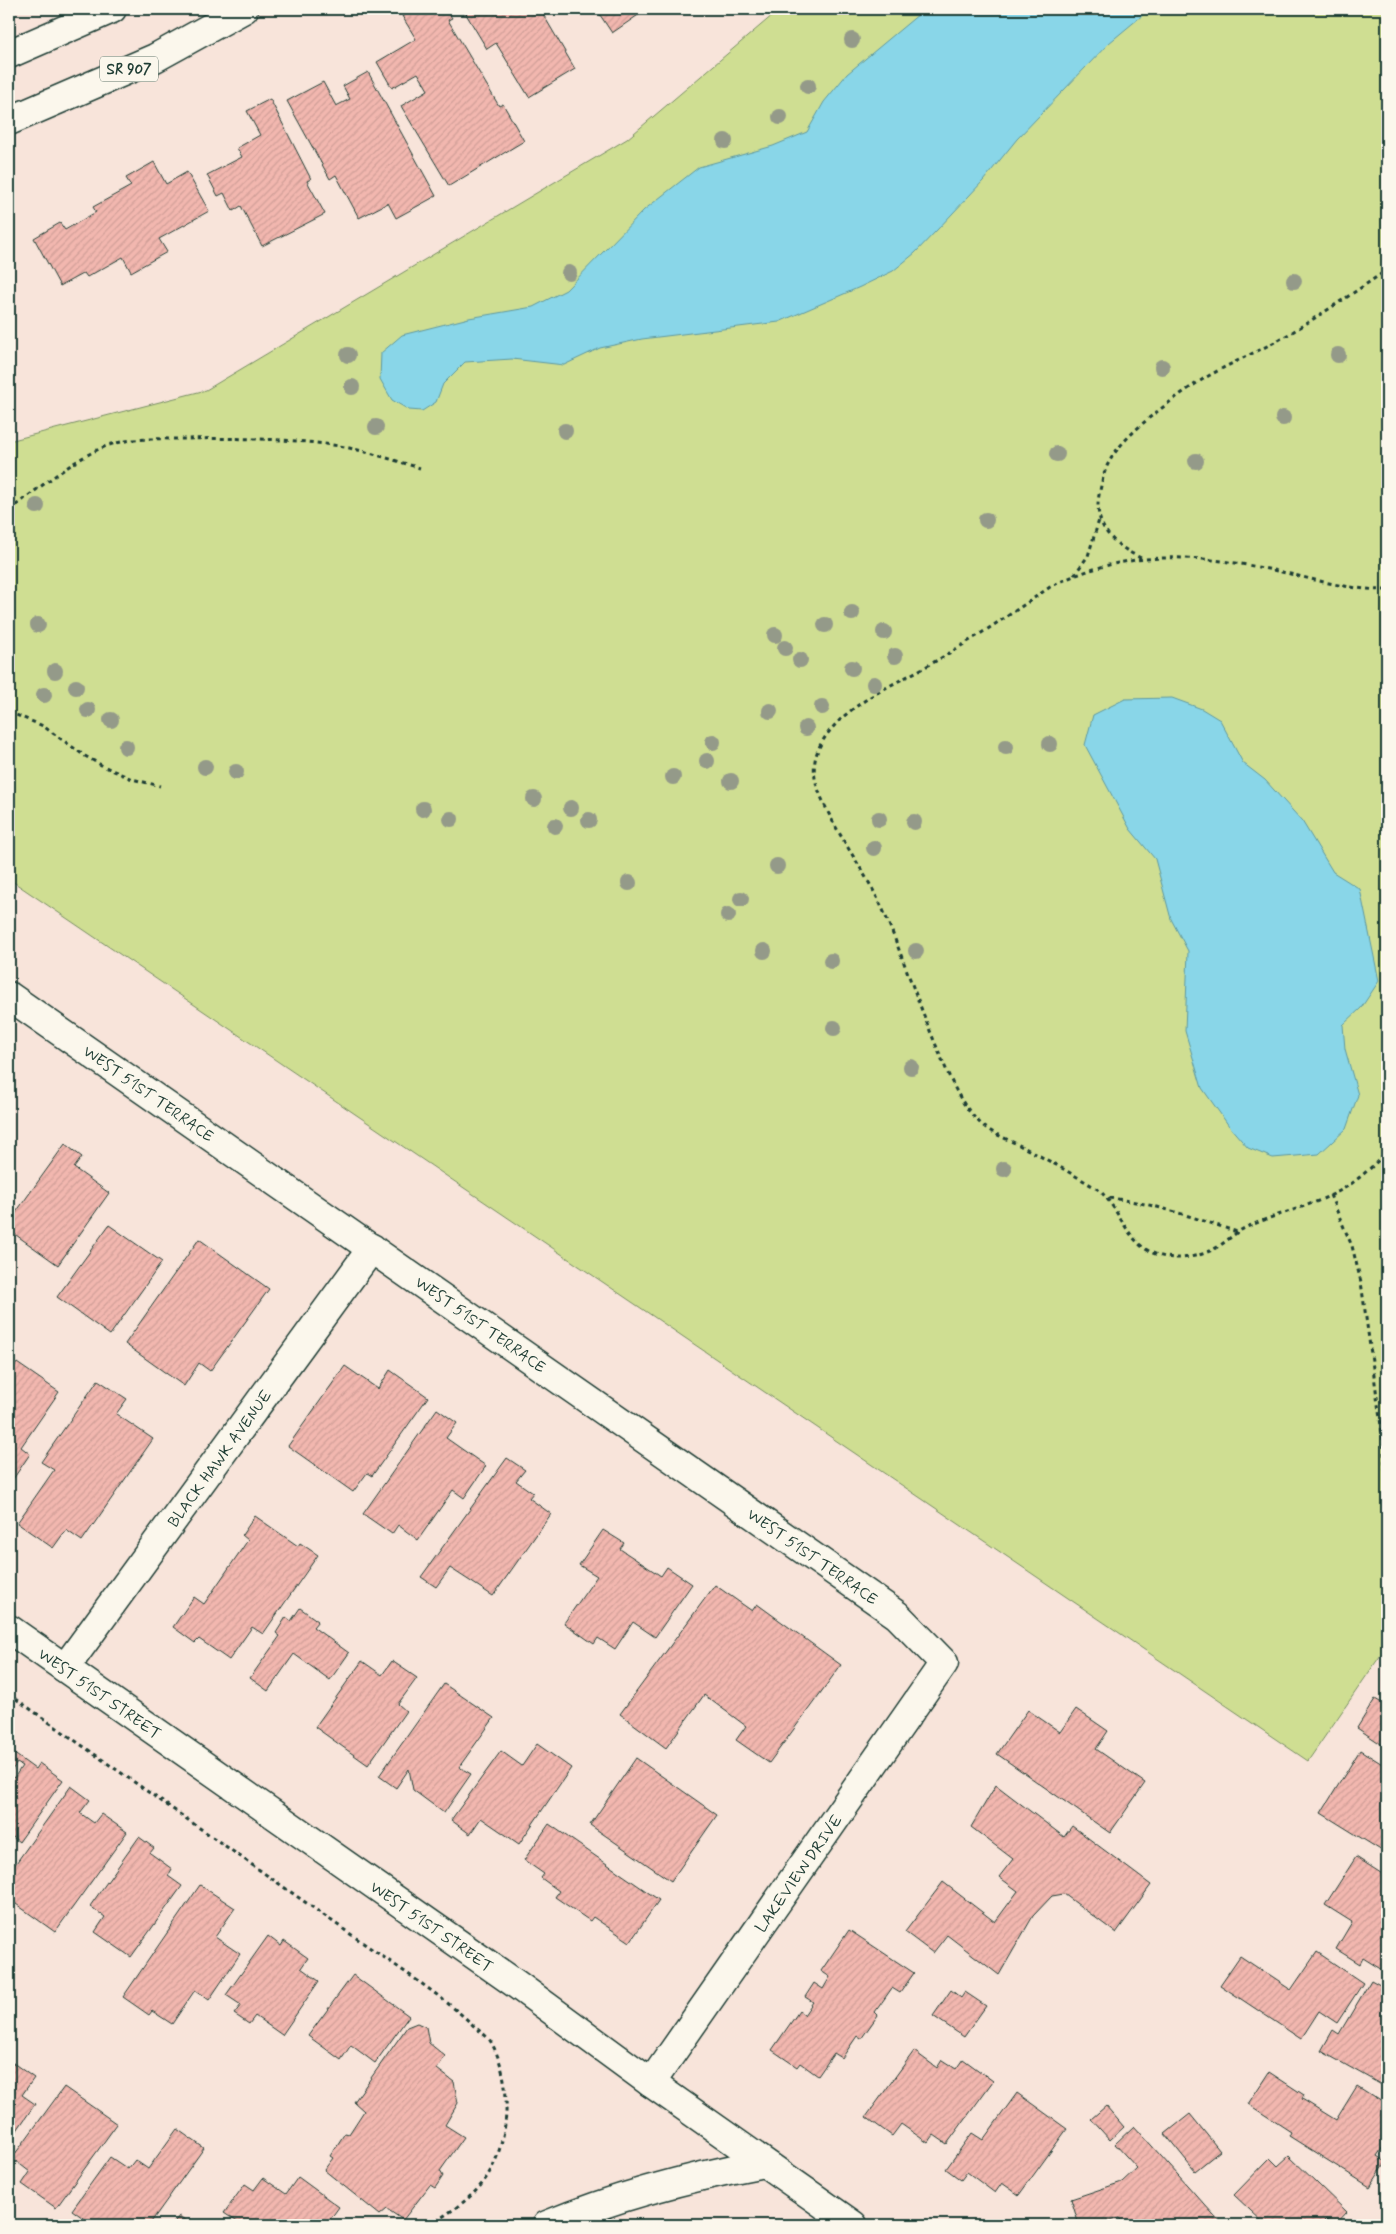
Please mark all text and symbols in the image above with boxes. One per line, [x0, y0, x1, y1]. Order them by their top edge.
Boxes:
road number: SR 907 [100, 56, 158, 82]
street label: WEST 51ST TERRACE [79, 1041, 218, 1147]
street label: WEST 51ST TERRACE [411, 1272, 550, 1378]
street label: BLACK HAWK AVENUE [163, 1386, 277, 1532]
street label: WEST 51ST TERRACE [743, 1504, 882, 1610]
street label: WEST 51ST STREET [33, 1644, 165, 1745]
street label: LAKEVIEW DRIVE [751, 1811, 848, 1937]
street label: WEST 51ST STREET [365, 1877, 497, 1978]

